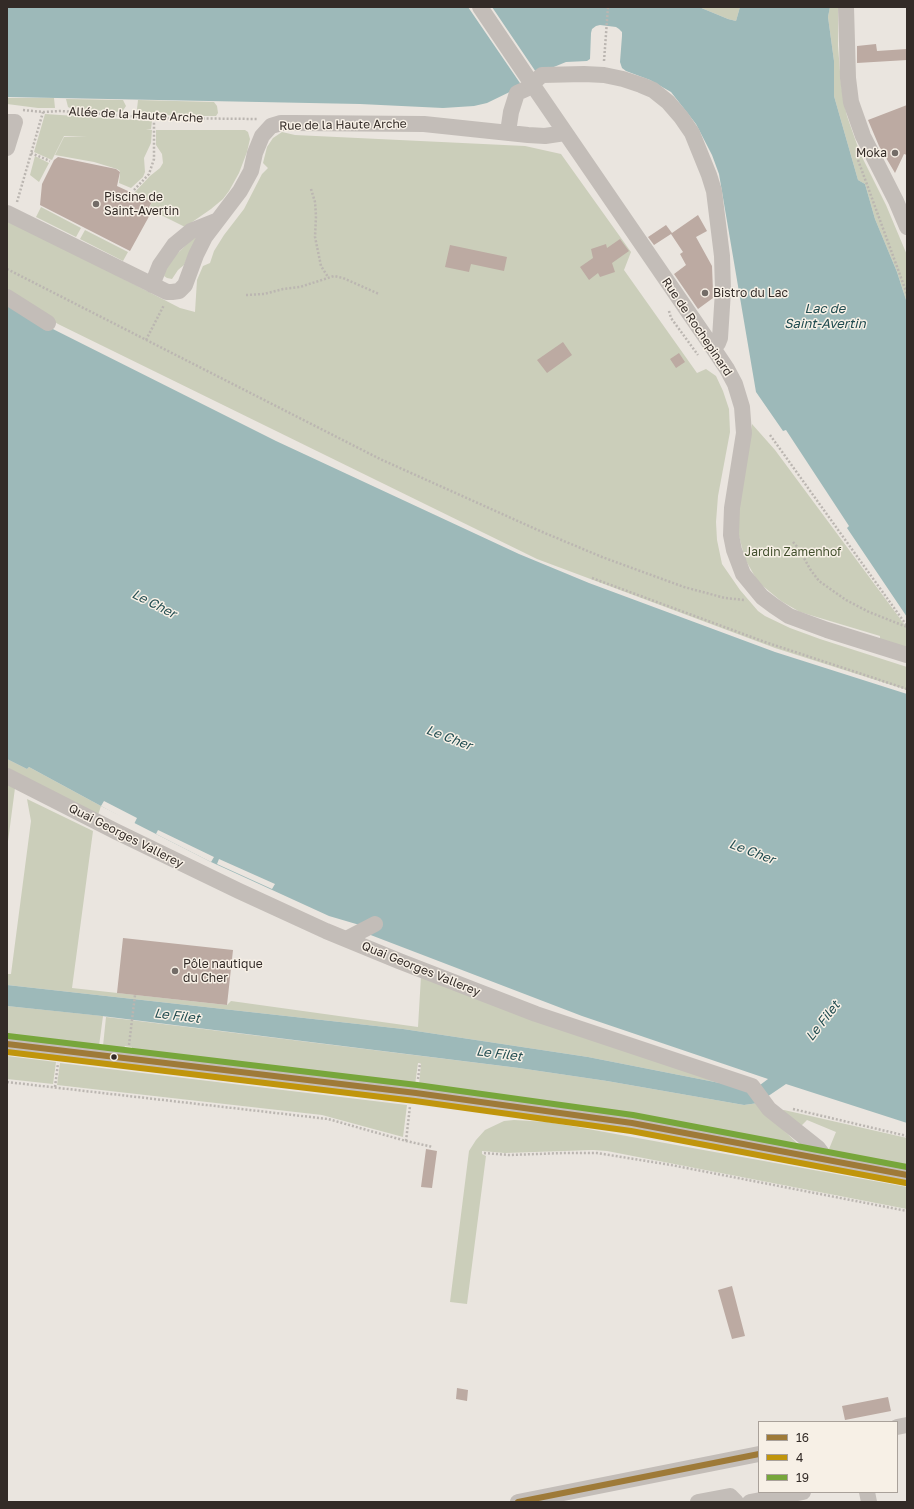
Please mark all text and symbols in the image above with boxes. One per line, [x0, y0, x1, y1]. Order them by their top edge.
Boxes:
street label: Allée de la Haute Arche [68, 104, 204, 126]
street label: Rue de la Haute Arche [279, 117, 407, 133]
place label: Moka [856, 146, 887, 160]
marker: Moka [890, 148, 900, 158]
place label: Piscine de Saint-Avertin [104, 190, 179, 218]
marker: Piscine de Saint-Avertin [91, 199, 101, 209]
street label: Rue de Rochepinard [659, 275, 735, 379]
place label: Bistro du Lac [713, 286, 788, 300]
marker: Bistro du Lac [700, 288, 710, 298]
water label: Lac de Saint-Avertin [784, 301, 866, 332]
park label: Jardin Zamenhof [745, 545, 841, 559]
water label: Le Cher [129, 586, 179, 622]
water label: Le Cher [424, 722, 474, 754]
street label: Quai Georges Vallerey [66, 801, 186, 871]
water label: Le Cher [727, 836, 777, 868]
street label: Quai Georges Vallerey [360, 939, 482, 999]
place label: Pôle nautique du Cher [183, 957, 263, 985]
marker: Pôle nautique du Cher [170, 966, 180, 976]
water label: Le Filet [803, 998, 843, 1044]
water label: Le Filet [153, 1005, 201, 1027]
water label: Le Filet [475, 1043, 523, 1065]
unlabelled marker [109, 1052, 119, 1062]
legend [758, 1421, 898, 1493]
text: 16 [796, 1430, 809, 1445]
text: 4 [796, 1450, 803, 1465]
text: 19 [796, 1470, 809, 1485]

